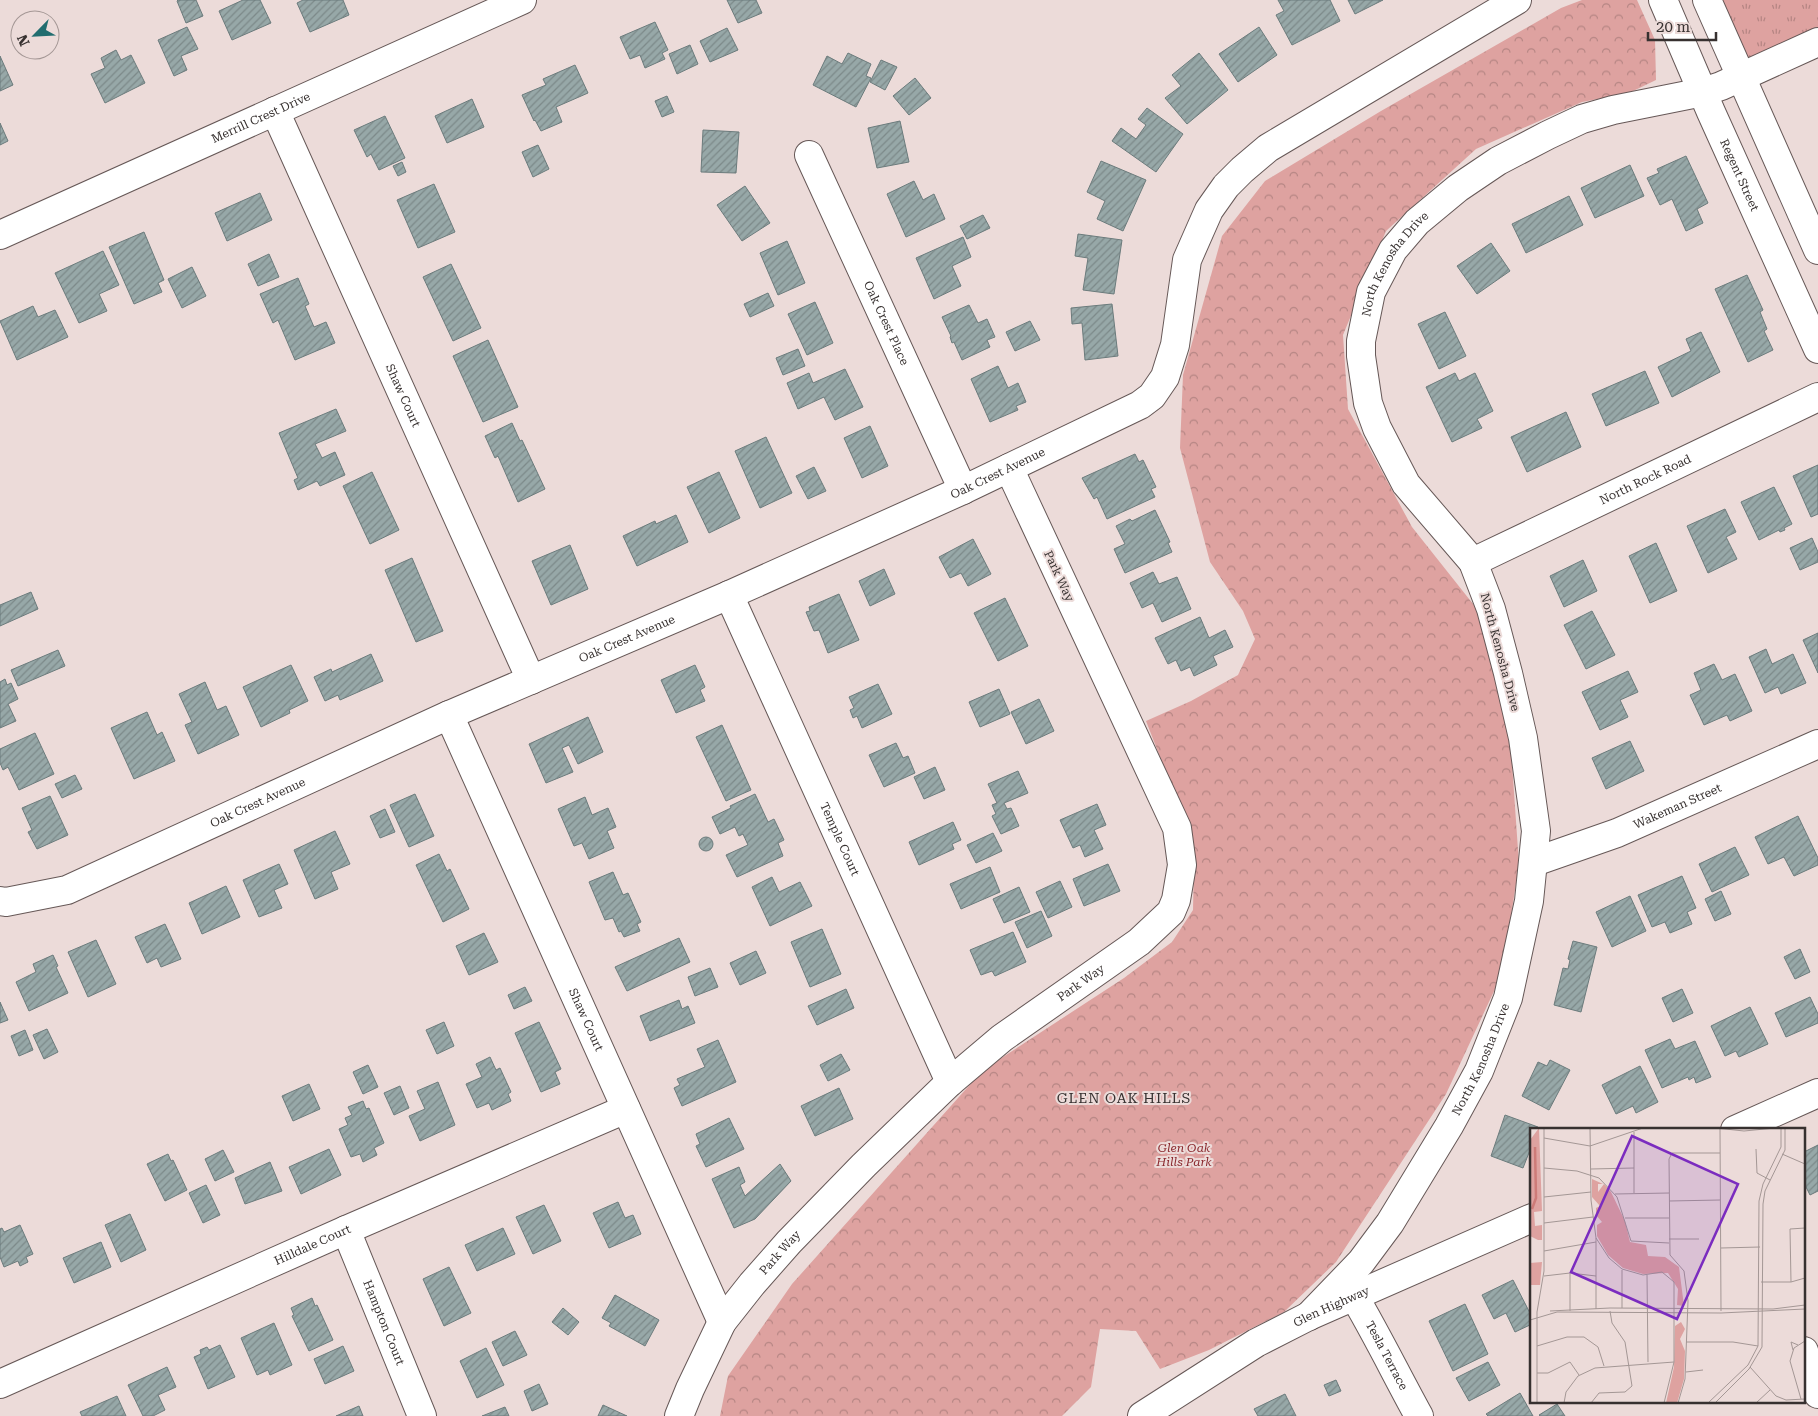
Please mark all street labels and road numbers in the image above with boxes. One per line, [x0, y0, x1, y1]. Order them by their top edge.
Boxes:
street label: Merrill Crest Drive [209, 89, 313, 146]
street label: Regent Street [1717, 137, 1762, 214]
street label: North Kenosha Drive [1359, 208, 1431, 318]
street label: Oak Crest Place [861, 279, 912, 368]
street label: Shaw Court [383, 362, 423, 430]
street label: Oak Crest Avenue [948, 445, 1048, 502]
street label: North Rock Road [1597, 452, 1694, 507]
street label: Park Way [1041, 548, 1077, 604]
street label: North Kenosha Drive [1477, 591, 1523, 713]
street label: Oak Crest Avenue [577, 612, 677, 665]
street label: Oak Crest Avenue [208, 775, 308, 830]
street label: Wakeman Street [1631, 780, 1724, 832]
street label: Temple Court [817, 800, 863, 878]
street label: Park Way [1054, 961, 1108, 1004]
street label: Shaw Court [566, 986, 606, 1054]
street label: North Kenosha Drive [1449, 1001, 1512, 1118]
street label: Hilldale Court [272, 1222, 353, 1268]
street label: Park Way [757, 1227, 804, 1277]
street label: Hampton Court [360, 1278, 408, 1368]
street label: Glen Highway [1291, 1283, 1372, 1330]
street label: Tesla Terrace [1363, 1319, 1411, 1393]

